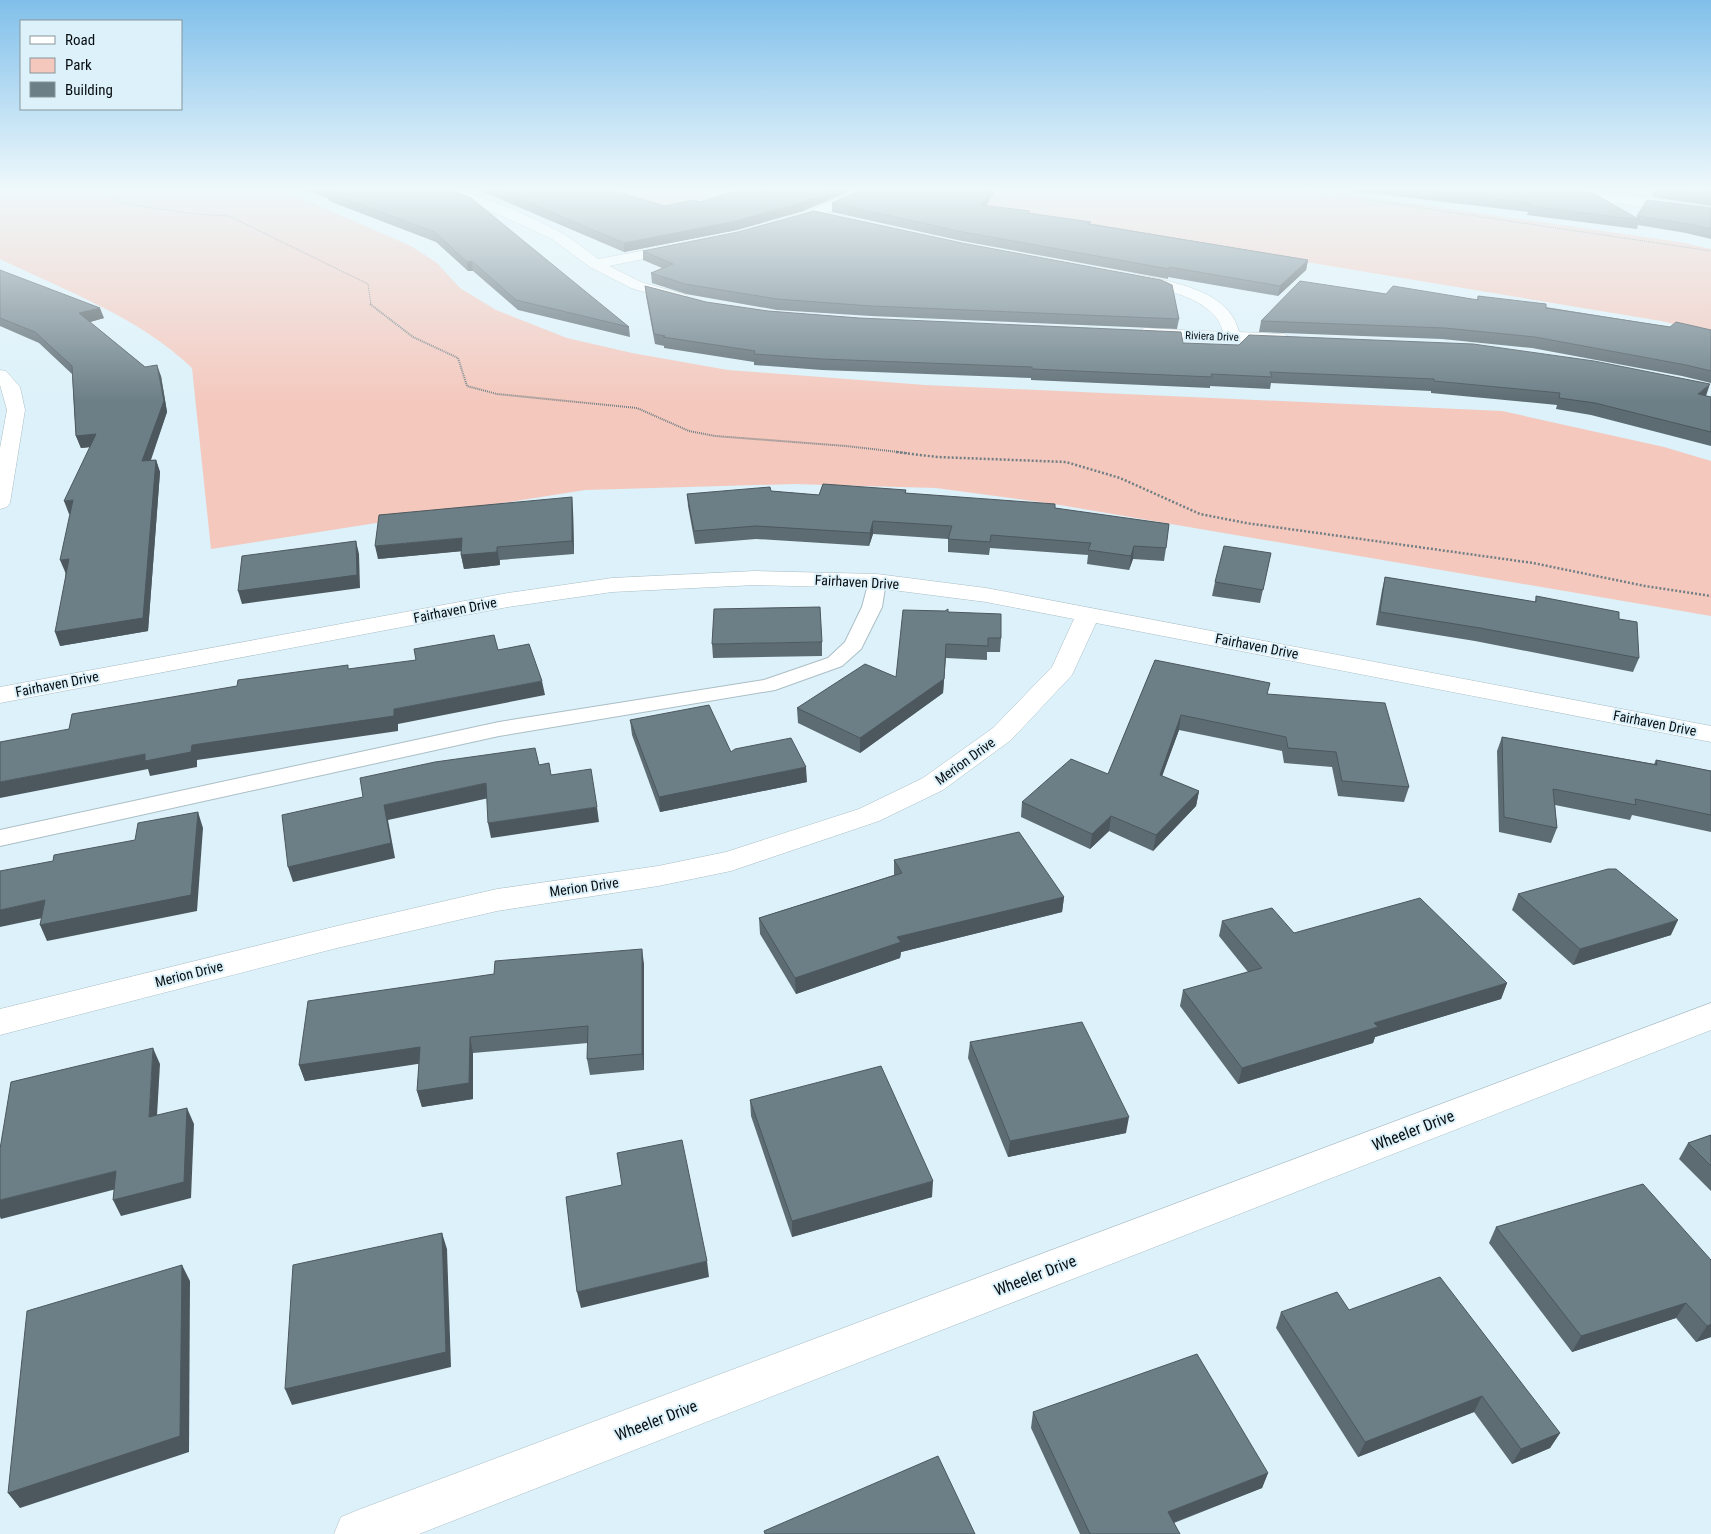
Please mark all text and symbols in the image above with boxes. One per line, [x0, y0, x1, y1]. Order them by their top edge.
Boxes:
legend [20, 20, 182, 110]
text: Road [65, 31, 95, 49]
text: Park [65, 56, 92, 74]
text: Building [65, 81, 113, 99]
street label: Riviera Drive [1185, 329, 1239, 344]
street label: Fairhaven Drive [814, 572, 900, 592]
street label: Fairhaven Drive [412, 594, 498, 626]
street label: Fairhaven Drive [1214, 630, 1300, 662]
street label: Fairhaven Drive [14, 668, 100, 700]
street label: Fairhaven Drive [1612, 707, 1698, 739]
street label: Merion Drive [932, 734, 998, 788]
street label: Merion Drive [548, 874, 620, 900]
street label: Merion Drive [153, 958, 225, 990]
street label: Wheeler Drive [1369, 1106, 1457, 1155]
street label: Wheeler Drive [991, 1251, 1079, 1300]
street label: Wheeler Drive [612, 1396, 700, 1445]

